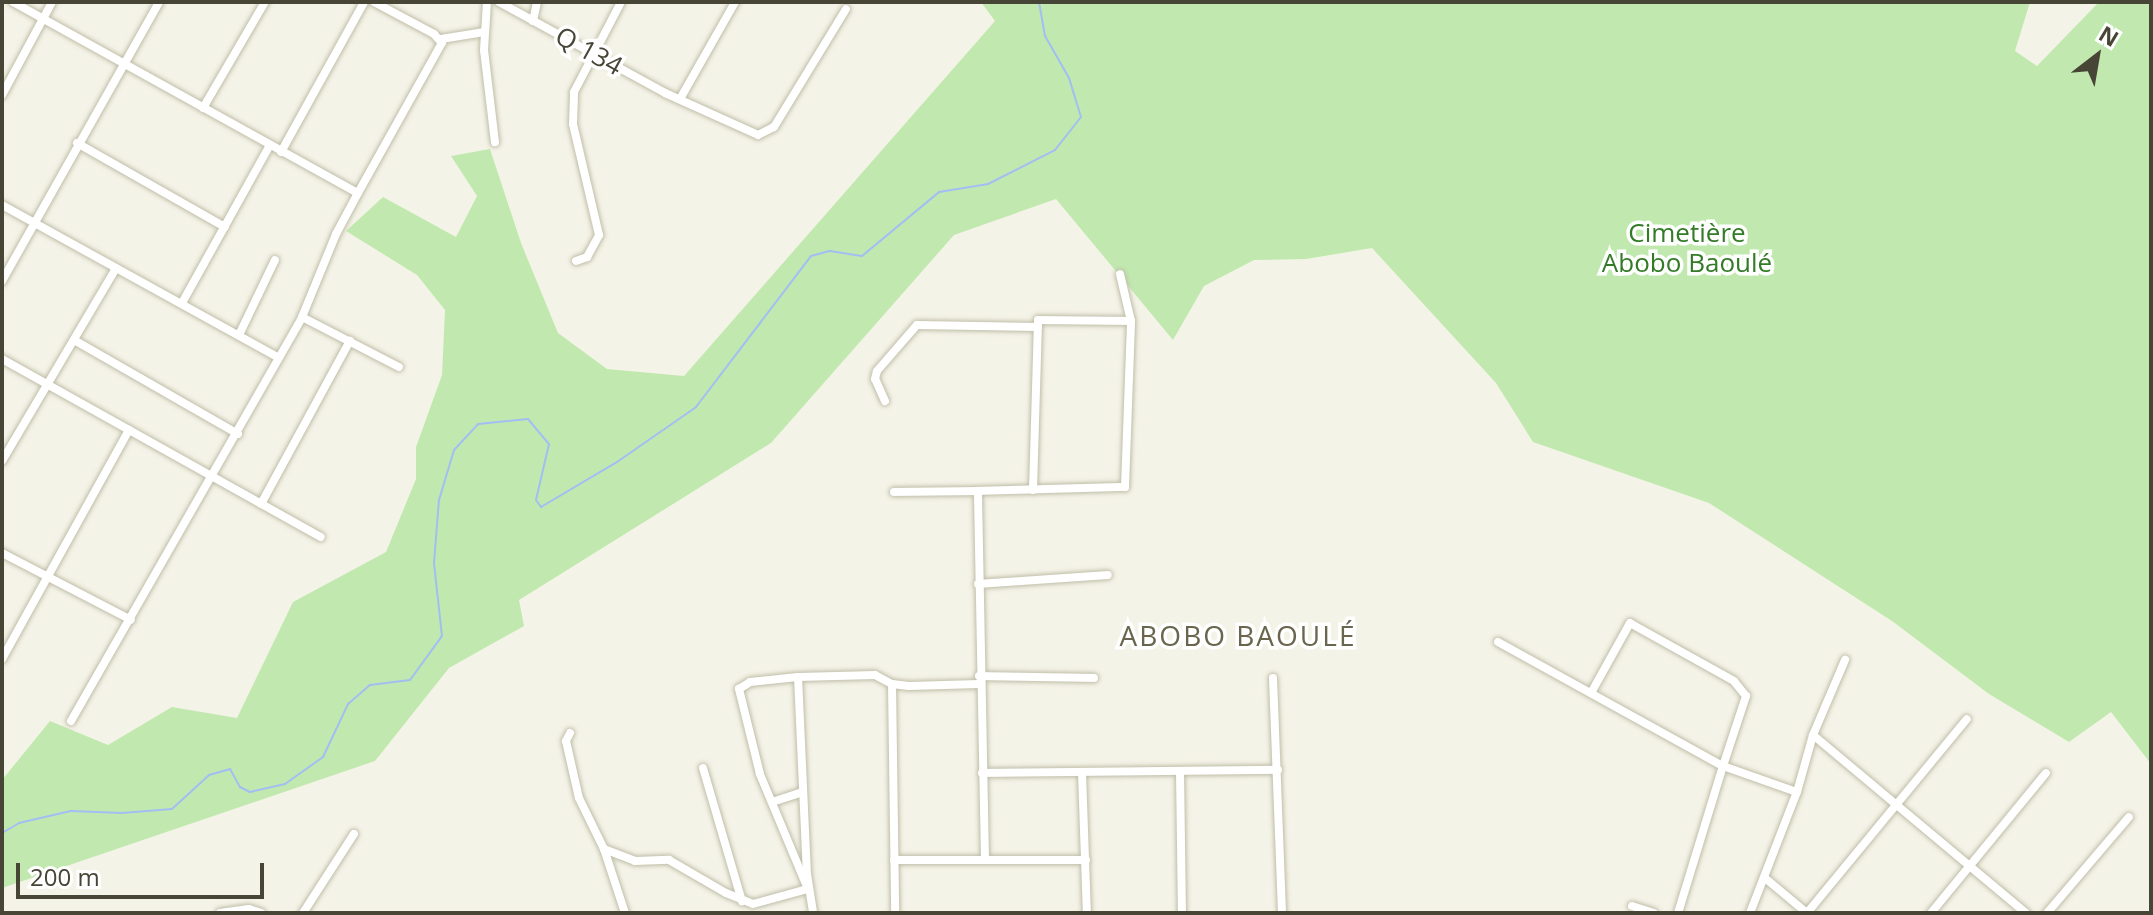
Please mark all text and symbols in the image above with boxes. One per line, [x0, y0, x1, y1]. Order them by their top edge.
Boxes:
north arrow [2057, 16, 2137, 96]
text: N [2094, 18, 2125, 53]
street label: Q 134 [550, 20, 628, 82]
park label: Cimetière Abobo Baoulé [1602, 217, 1772, 278]
district label: ABOBO BAOULÉ [1120, 618, 1356, 652]
scale bar [20, 847, 268, 897]
text: 200 m [30, 860, 100, 893]

